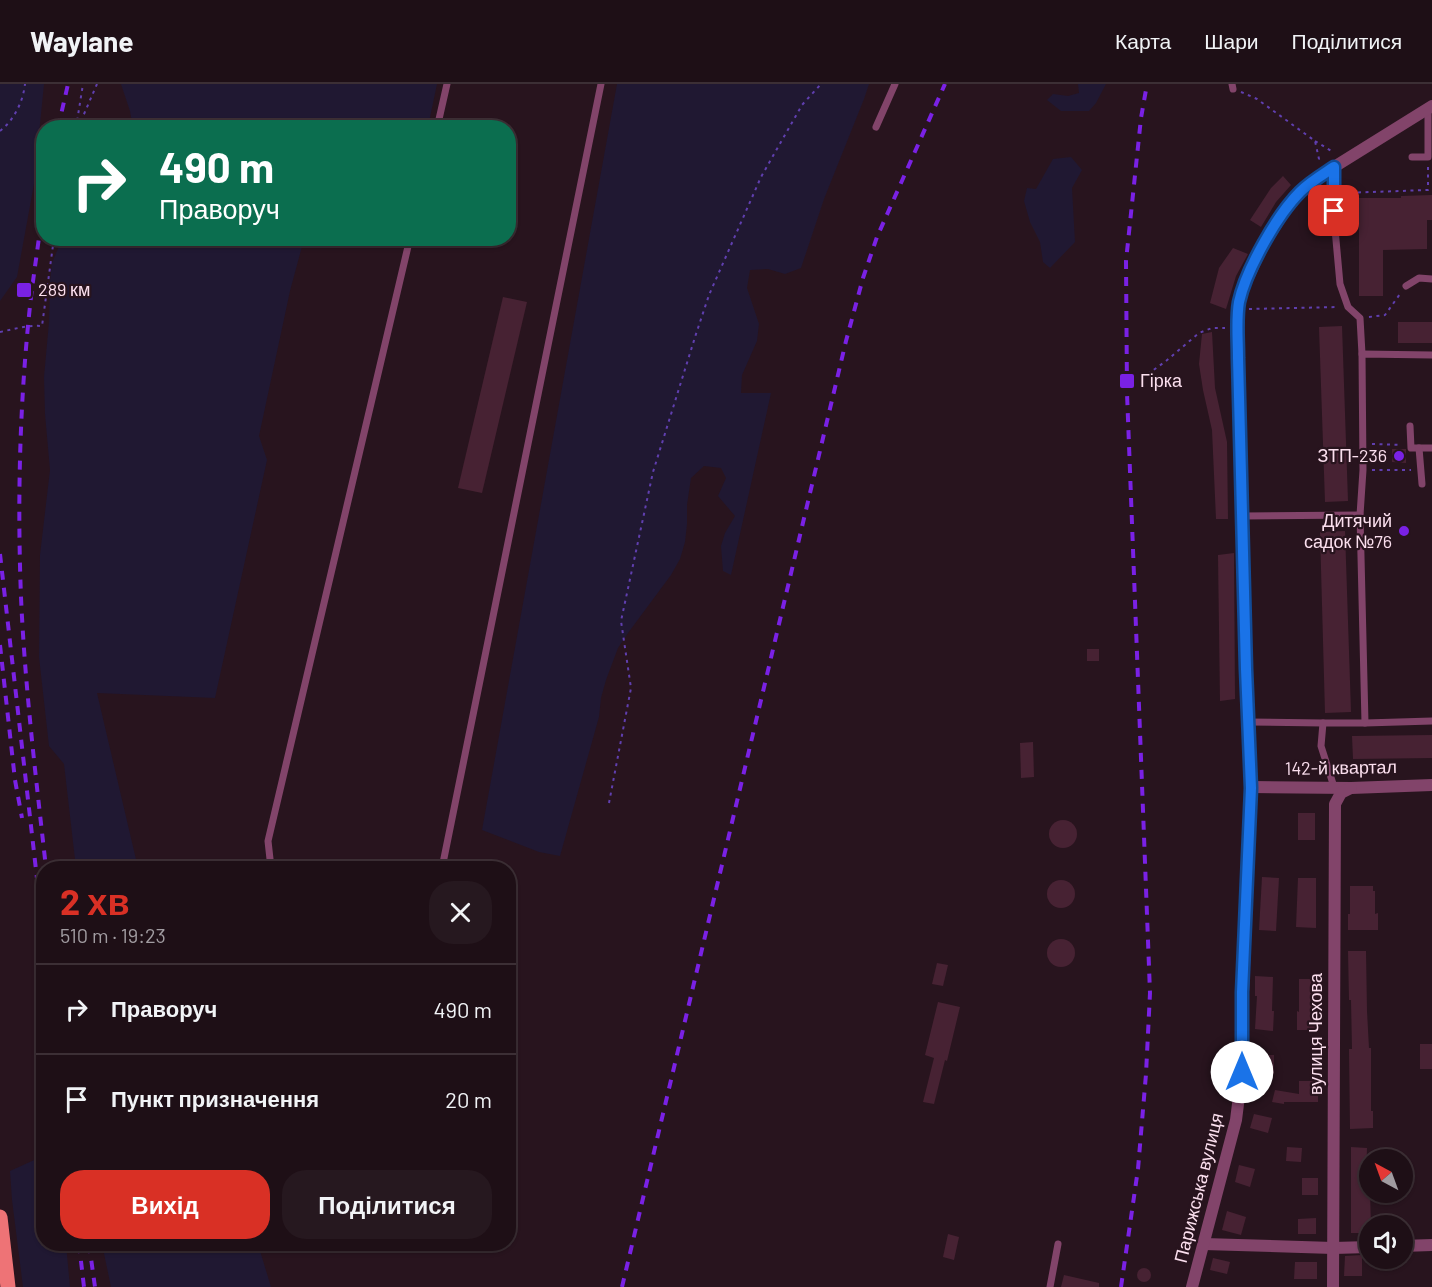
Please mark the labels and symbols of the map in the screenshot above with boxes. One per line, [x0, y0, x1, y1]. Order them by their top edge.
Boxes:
pin [1308, 185, 1359, 236]
place label: 289 км [38, 278, 90, 300]
marker: 289 км [15, 281, 33, 299]
place label: Гірка [1140, 369, 1183, 391]
marker: Гірка [1118, 372, 1136, 390]
place label: ЗТП-236 [1317, 444, 1387, 466]
marker: ЗТП-236 [1392, 449, 1406, 463]
place label: Дитячий садок №76 [1304, 509, 1392, 552]
marker: Дитячий садок №76 [1397, 524, 1411, 538]
street label: 142-й квартал [1285, 755, 1397, 779]
street label: вулиця Чехова [1304, 972, 1326, 1095]
position arrow [1210, 1040, 1274, 1104]
street label: Парижська вулиця [1169, 1111, 1227, 1265]
north arrow [1359, 1149, 1413, 1203]

